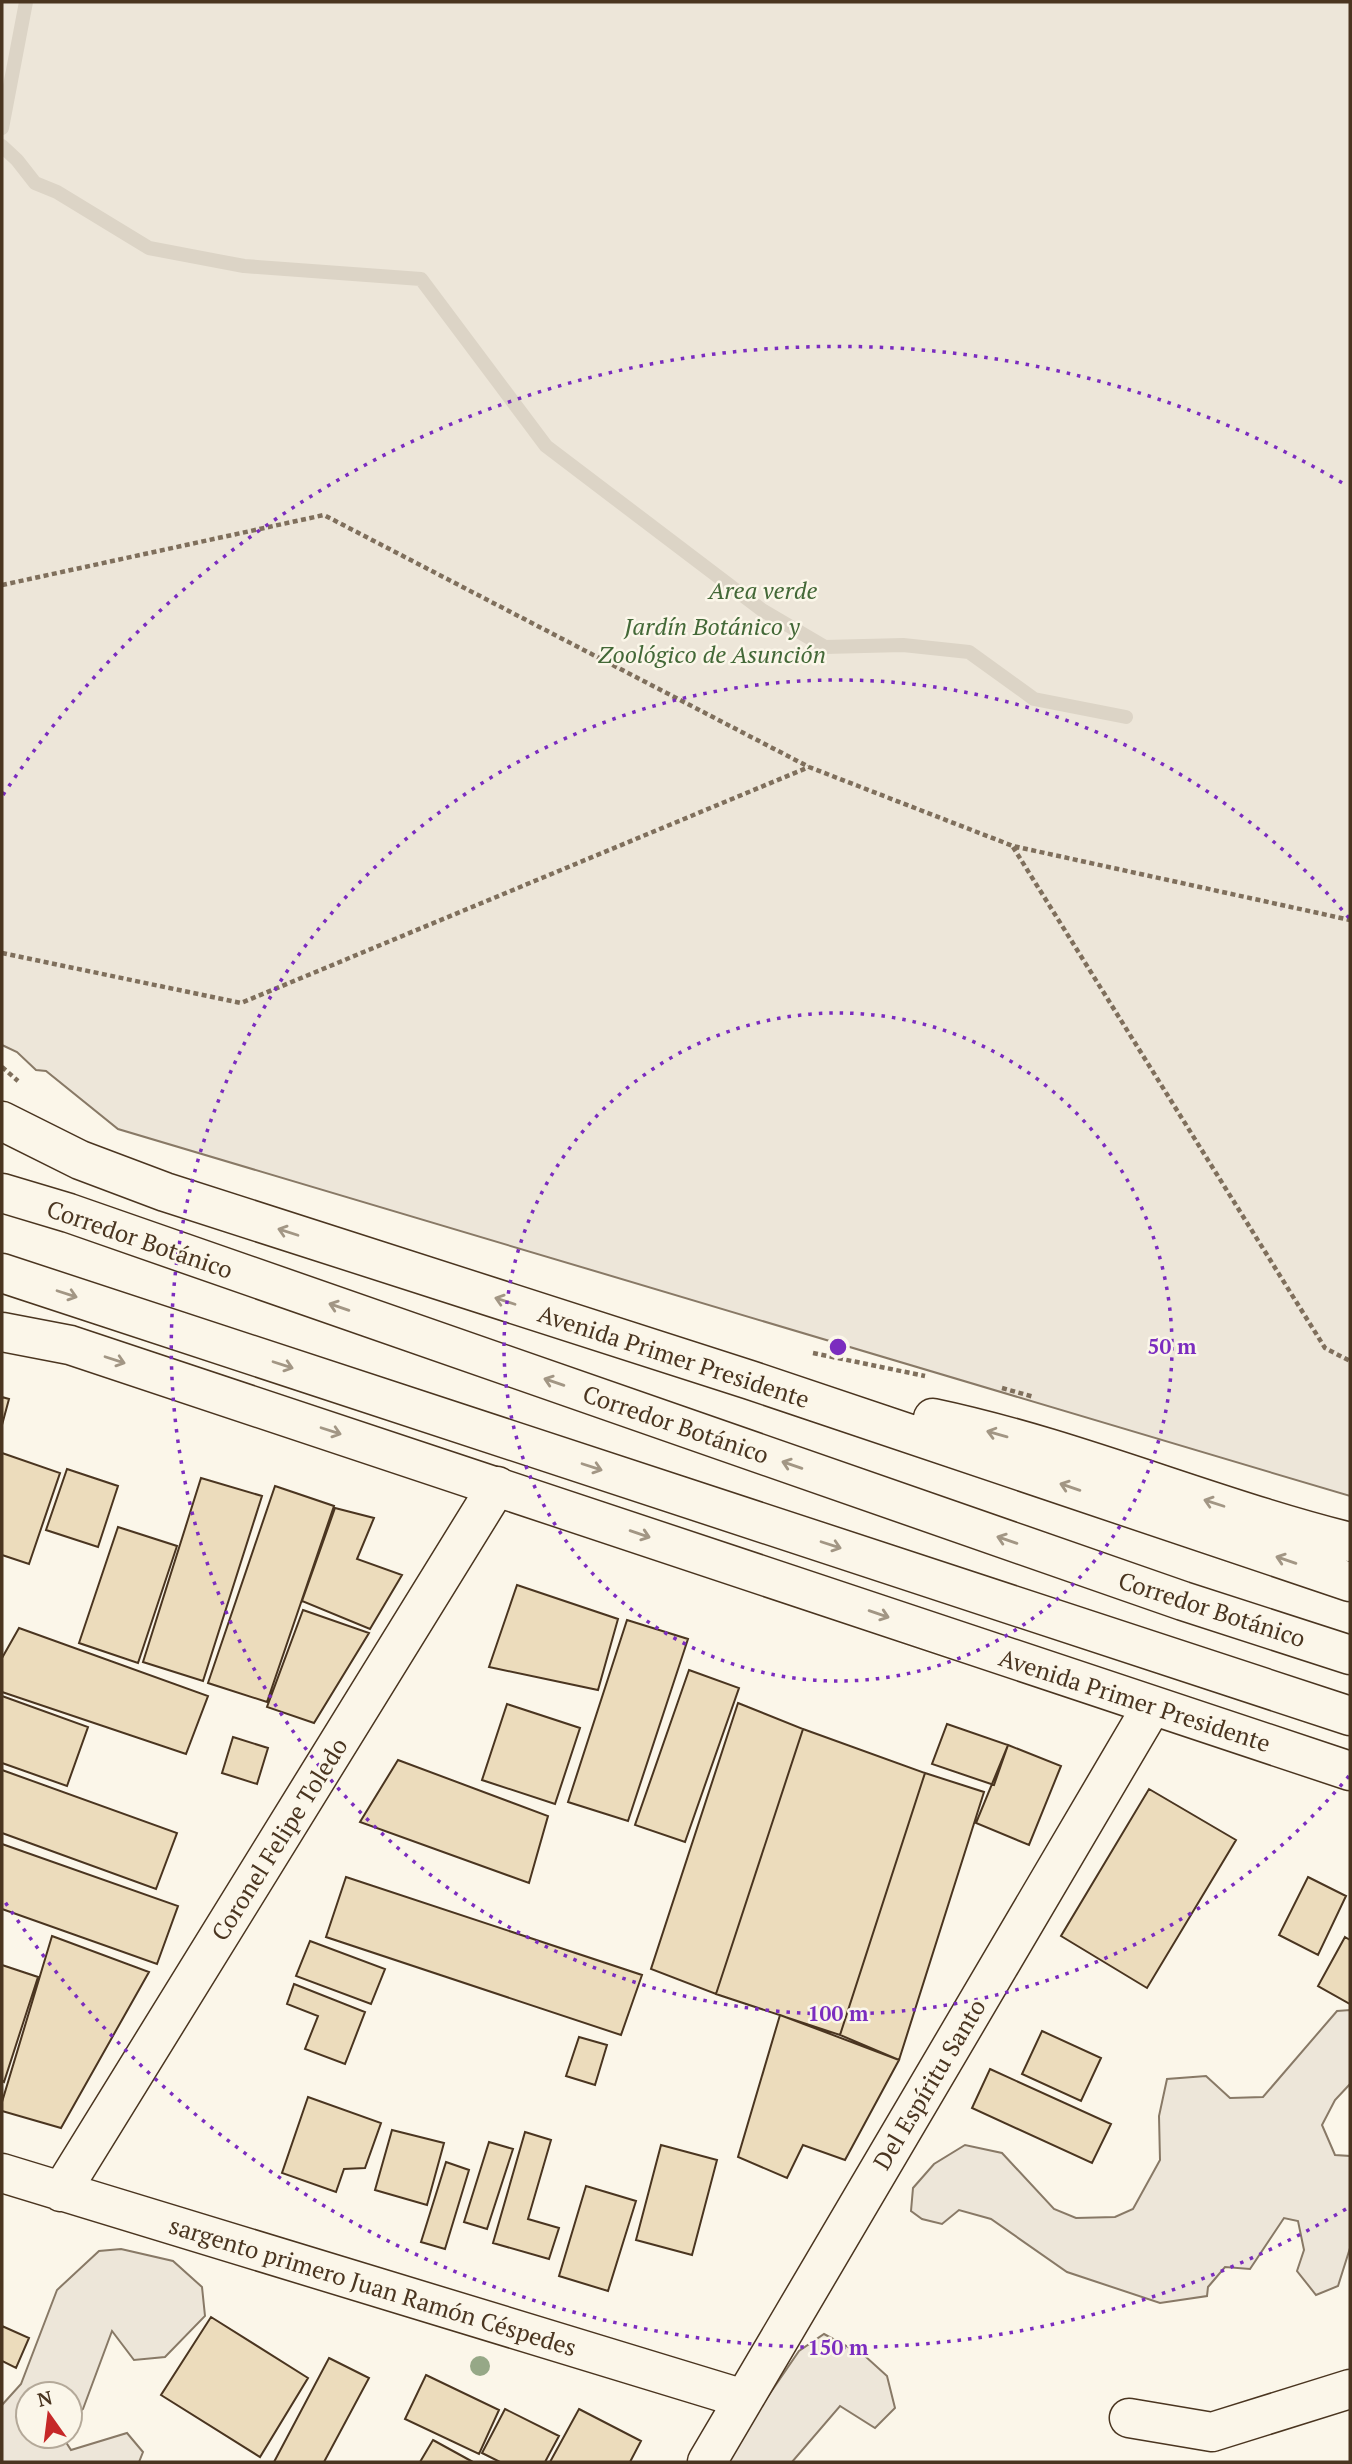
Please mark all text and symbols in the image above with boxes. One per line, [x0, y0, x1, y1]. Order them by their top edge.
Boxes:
park label: Area verde [707, 574, 818, 606]
park label: Jardín Botánico y Zoológico de Asunción [598, 610, 826, 670]
street label: Corredor Botánico [43, 1192, 237, 1286]
one-way arrow [278, 1224, 300, 1237]
one-way arrow [55, 1289, 77, 1301]
one-way arrow [494, 1294, 516, 1306]
street label: Avenida Primer Presidente [534, 1297, 814, 1415]
one-way arrow [329, 1300, 351, 1312]
text: 50 m [1148, 1332, 1197, 1360]
centre of rings [826, 1335, 850, 1359]
one-way arrow [104, 1355, 126, 1367]
one-way arrow [271, 1360, 293, 1372]
one-way arrow [544, 1375, 566, 1387]
street label: Corredor Botánico [579, 1377, 773, 1471]
one-way arrow [320, 1426, 342, 1438]
one-way arrow [987, 1427, 1009, 1440]
one-way arrow [782, 1458, 804, 1470]
one-way arrow [581, 1461, 603, 1474]
one-way arrow [1059, 1480, 1081, 1493]
one-way arrow [1204, 1496, 1226, 1508]
one-way arrow [629, 1529, 651, 1541]
one-way arrow [997, 1532, 1018, 1545]
one-way arrow [820, 1540, 842, 1553]
one-way arrow [1275, 1553, 1297, 1565]
street label: Corredor Botánico [1115, 1564, 1309, 1654]
one-way arrow [868, 1608, 890, 1621]
street label: Avenida Primer Presidente [995, 1641, 1275, 1759]
street label: Coronel Felipe Toledo [204, 1731, 354, 1947]
street label: Del Espíritu Santo [865, 1993, 993, 2175]
text: 100 m [808, 1999, 869, 2027]
street label: sargento primero Juan Ramón Céspedes [165, 2209, 581, 2363]
text: 150 m [808, 2333, 869, 2361]
north arrow [14, 2380, 84, 2450]
text: N [35, 2384, 55, 2412]

